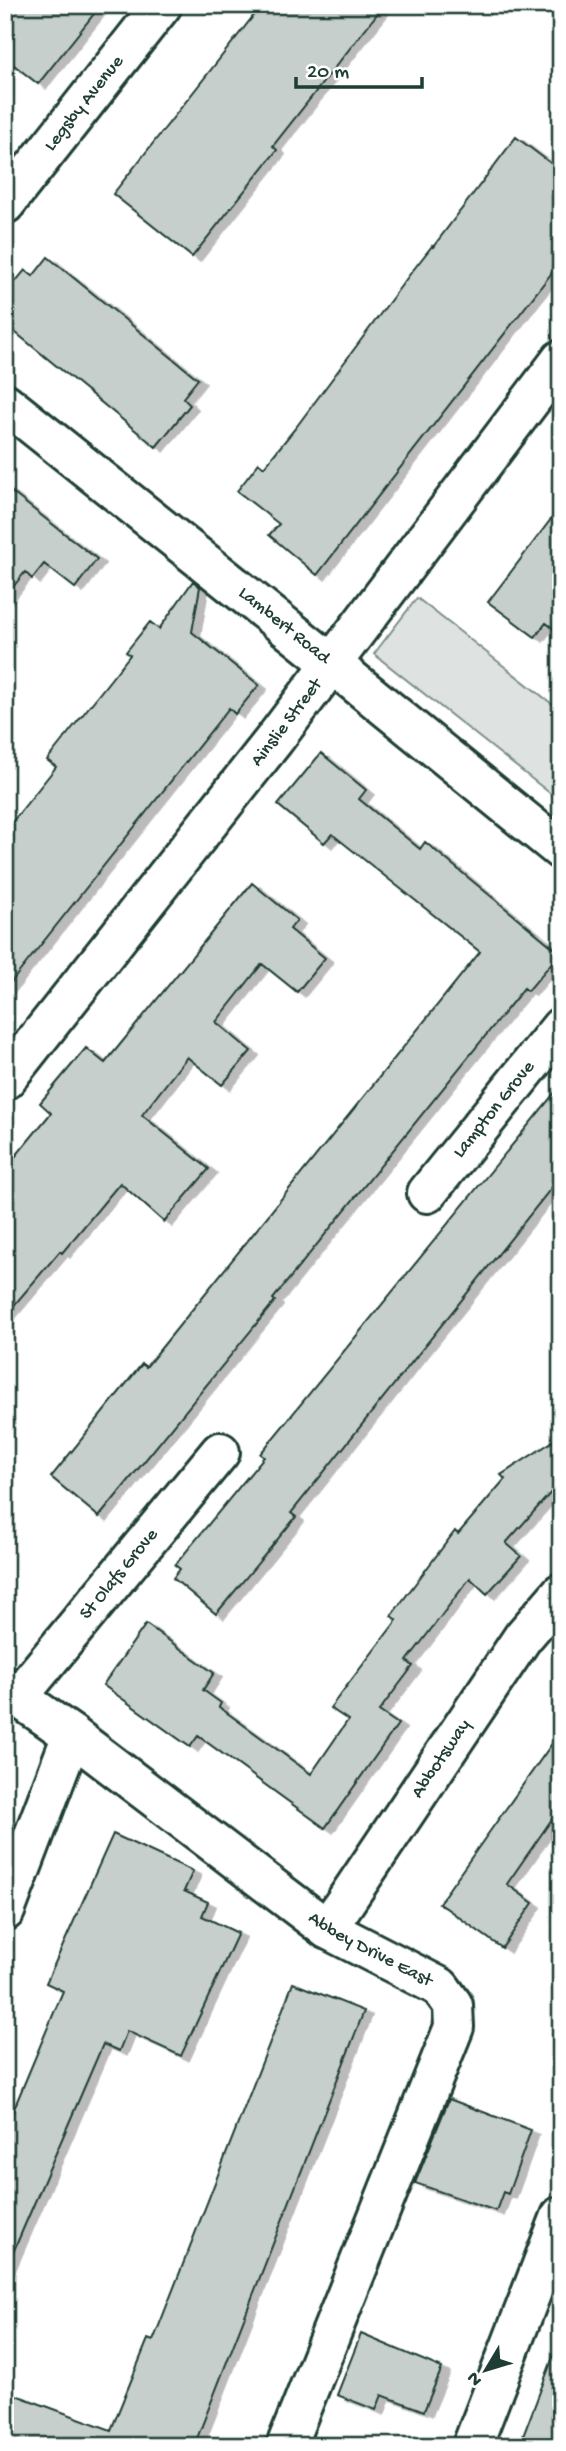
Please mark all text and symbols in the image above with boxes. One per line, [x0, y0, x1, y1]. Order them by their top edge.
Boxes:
scale bar [296, 46, 422, 90]
street label: Legsby Avenue [39, 51, 129, 156]
text: 20 m [307, 61, 349, 86]
street label: Lambert Road [233, 582, 336, 671]
street label: Ainslie Street [246, 672, 329, 771]
street label: Lampton Grove [448, 1056, 540, 1163]
street label: St Olafs Grove [75, 1524, 164, 1625]
street label: Abbotsway [406, 1714, 476, 1803]
street label: Abbey Drive East [303, 1907, 438, 1994]
north arrow [450, 2336, 520, 2406]
text: N [462, 2366, 488, 2390]

